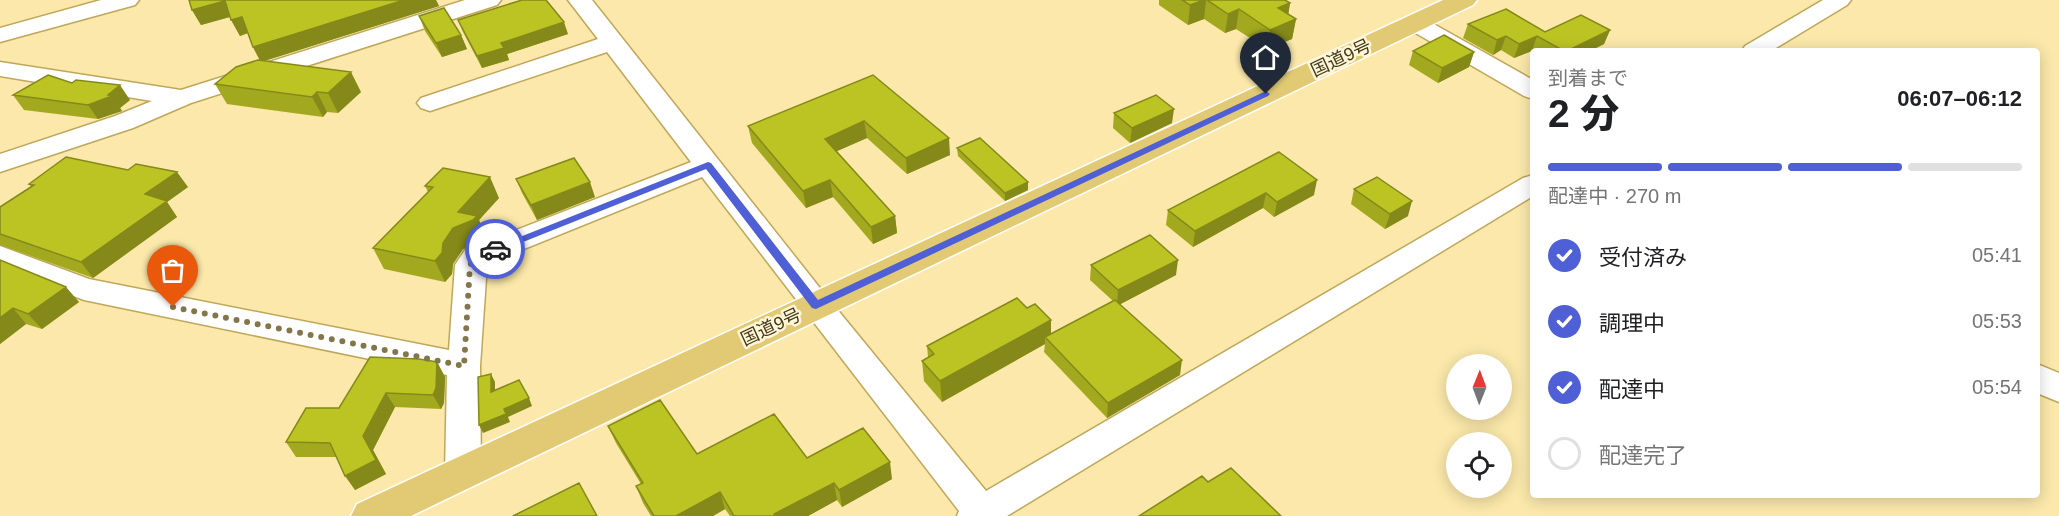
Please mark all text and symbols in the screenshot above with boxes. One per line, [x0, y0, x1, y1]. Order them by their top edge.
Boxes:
pin [1240, 32, 1291, 94]
street label: 国道9号 [1308, 35, 1374, 81]
icon: home [1249, 41, 1282, 74]
text: 到着まで [1548, 67, 1628, 89]
text: 06:07–06:12 [1897, 86, 2022, 111]
text: 2 分 [1548, 92, 1620, 135]
text: 配達中 · 270 m [1548, 185, 1681, 207]
courier [465, 219, 525, 279]
icon: car [479, 233, 512, 266]
icon: check [1548, 239, 1581, 272]
text: 05:41 [1972, 244, 2022, 266]
pin [147, 245, 198, 307]
text: 受付済み [1599, 245, 1687, 270]
icon: bag [156, 254, 189, 287]
street label: 国道9号 [738, 304, 804, 350]
icon: check [1548, 305, 1581, 338]
text: 05:53 [1972, 310, 2022, 332]
text: 調理中 [1599, 311, 1665, 336]
north arrow [1446, 354, 1512, 420]
map controls [1446, 354, 1512, 498]
icon: check [1548, 371, 1581, 404]
text: 05:54 [1972, 376, 2022, 398]
text: 配達中 [1599, 377, 1665, 402]
button: locate [1446, 432, 1512, 498]
text: 配達完了 [1599, 443, 1687, 468]

